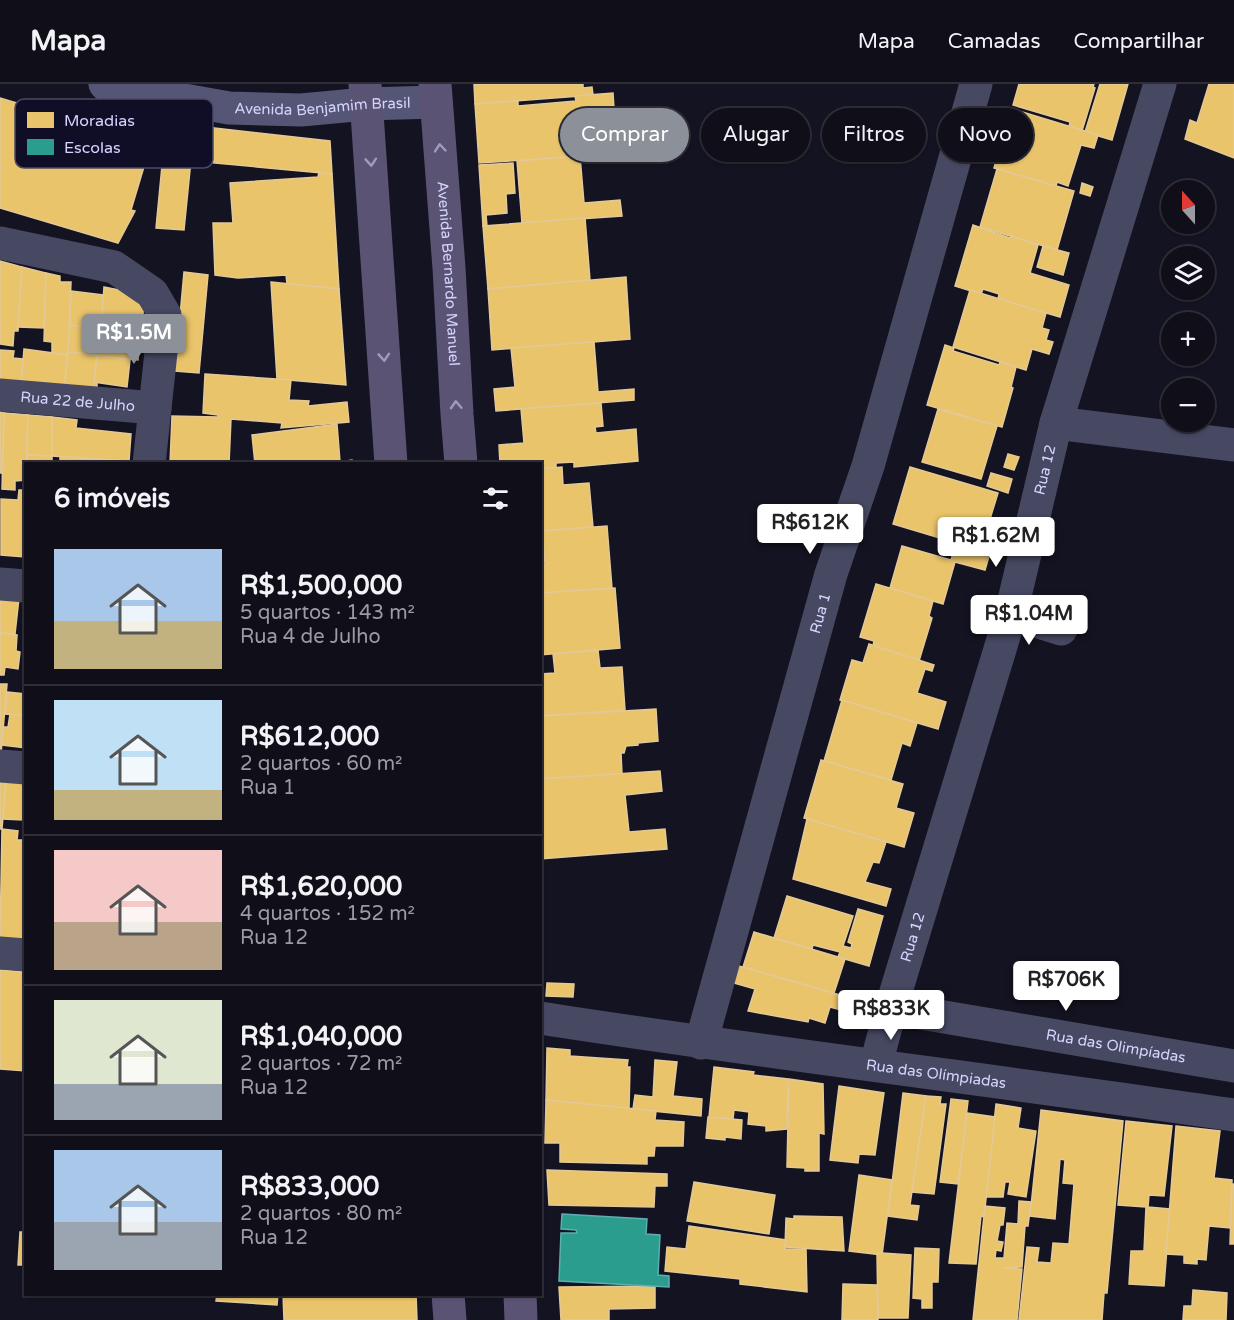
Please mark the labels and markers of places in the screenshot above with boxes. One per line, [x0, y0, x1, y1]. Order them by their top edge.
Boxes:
pin: R$1.5M [85, 314, 183, 365]
pin: R$612K [761, 504, 859, 555]
pin: R$1.62M [941, 517, 1051, 568]
pin: R$1.04M [974, 595, 1084, 646]
pin: R$706K [1017, 961, 1115, 1012]
pin: R$833K [842, 990, 940, 1041]

